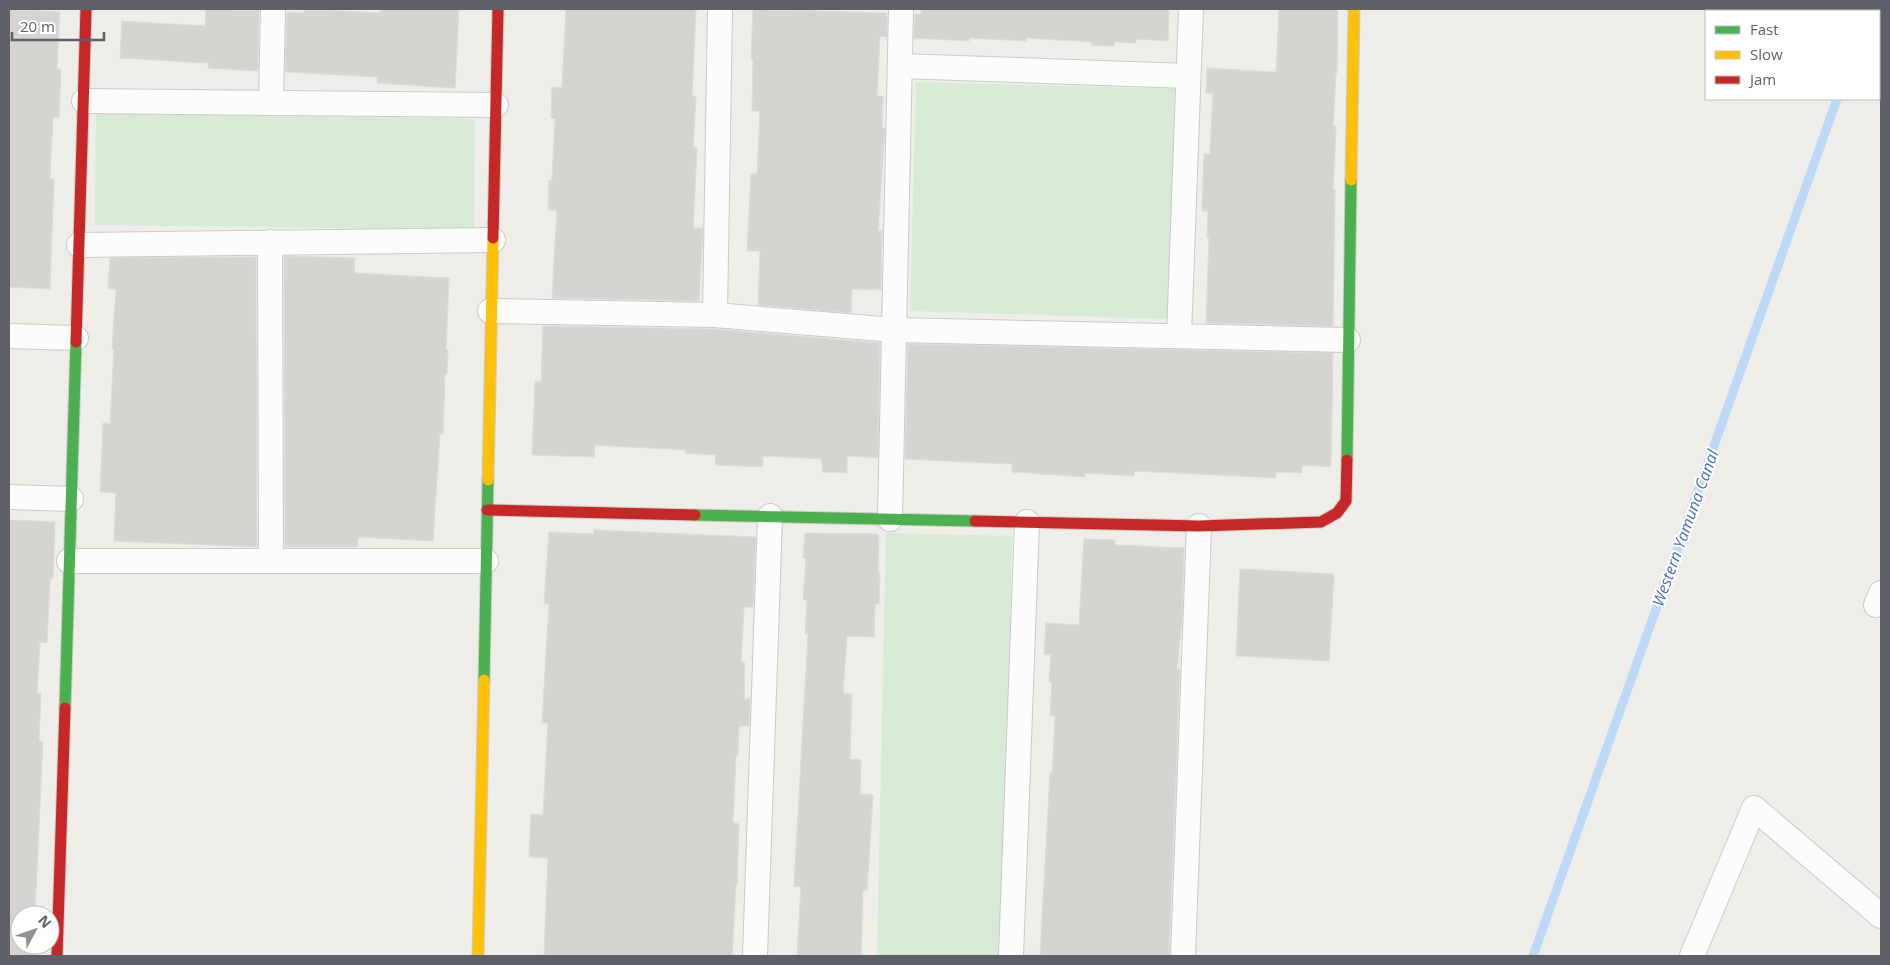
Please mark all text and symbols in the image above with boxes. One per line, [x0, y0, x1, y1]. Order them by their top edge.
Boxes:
scale bar [12, 10, 105, 42]
legend [1705, 10, 1880, 100]
text: 20 m [20, 16, 55, 36]
text: Fast [1750, 19, 1779, 39]
text: Slow [1750, 44, 1783, 64]
text: Jam [1748, 69, 1776, 89]
water label: Western Yamuna Canal [1646, 446, 1724, 609]
north arrow [10, 905, 60, 955]
text: N [34, 911, 56, 932]

